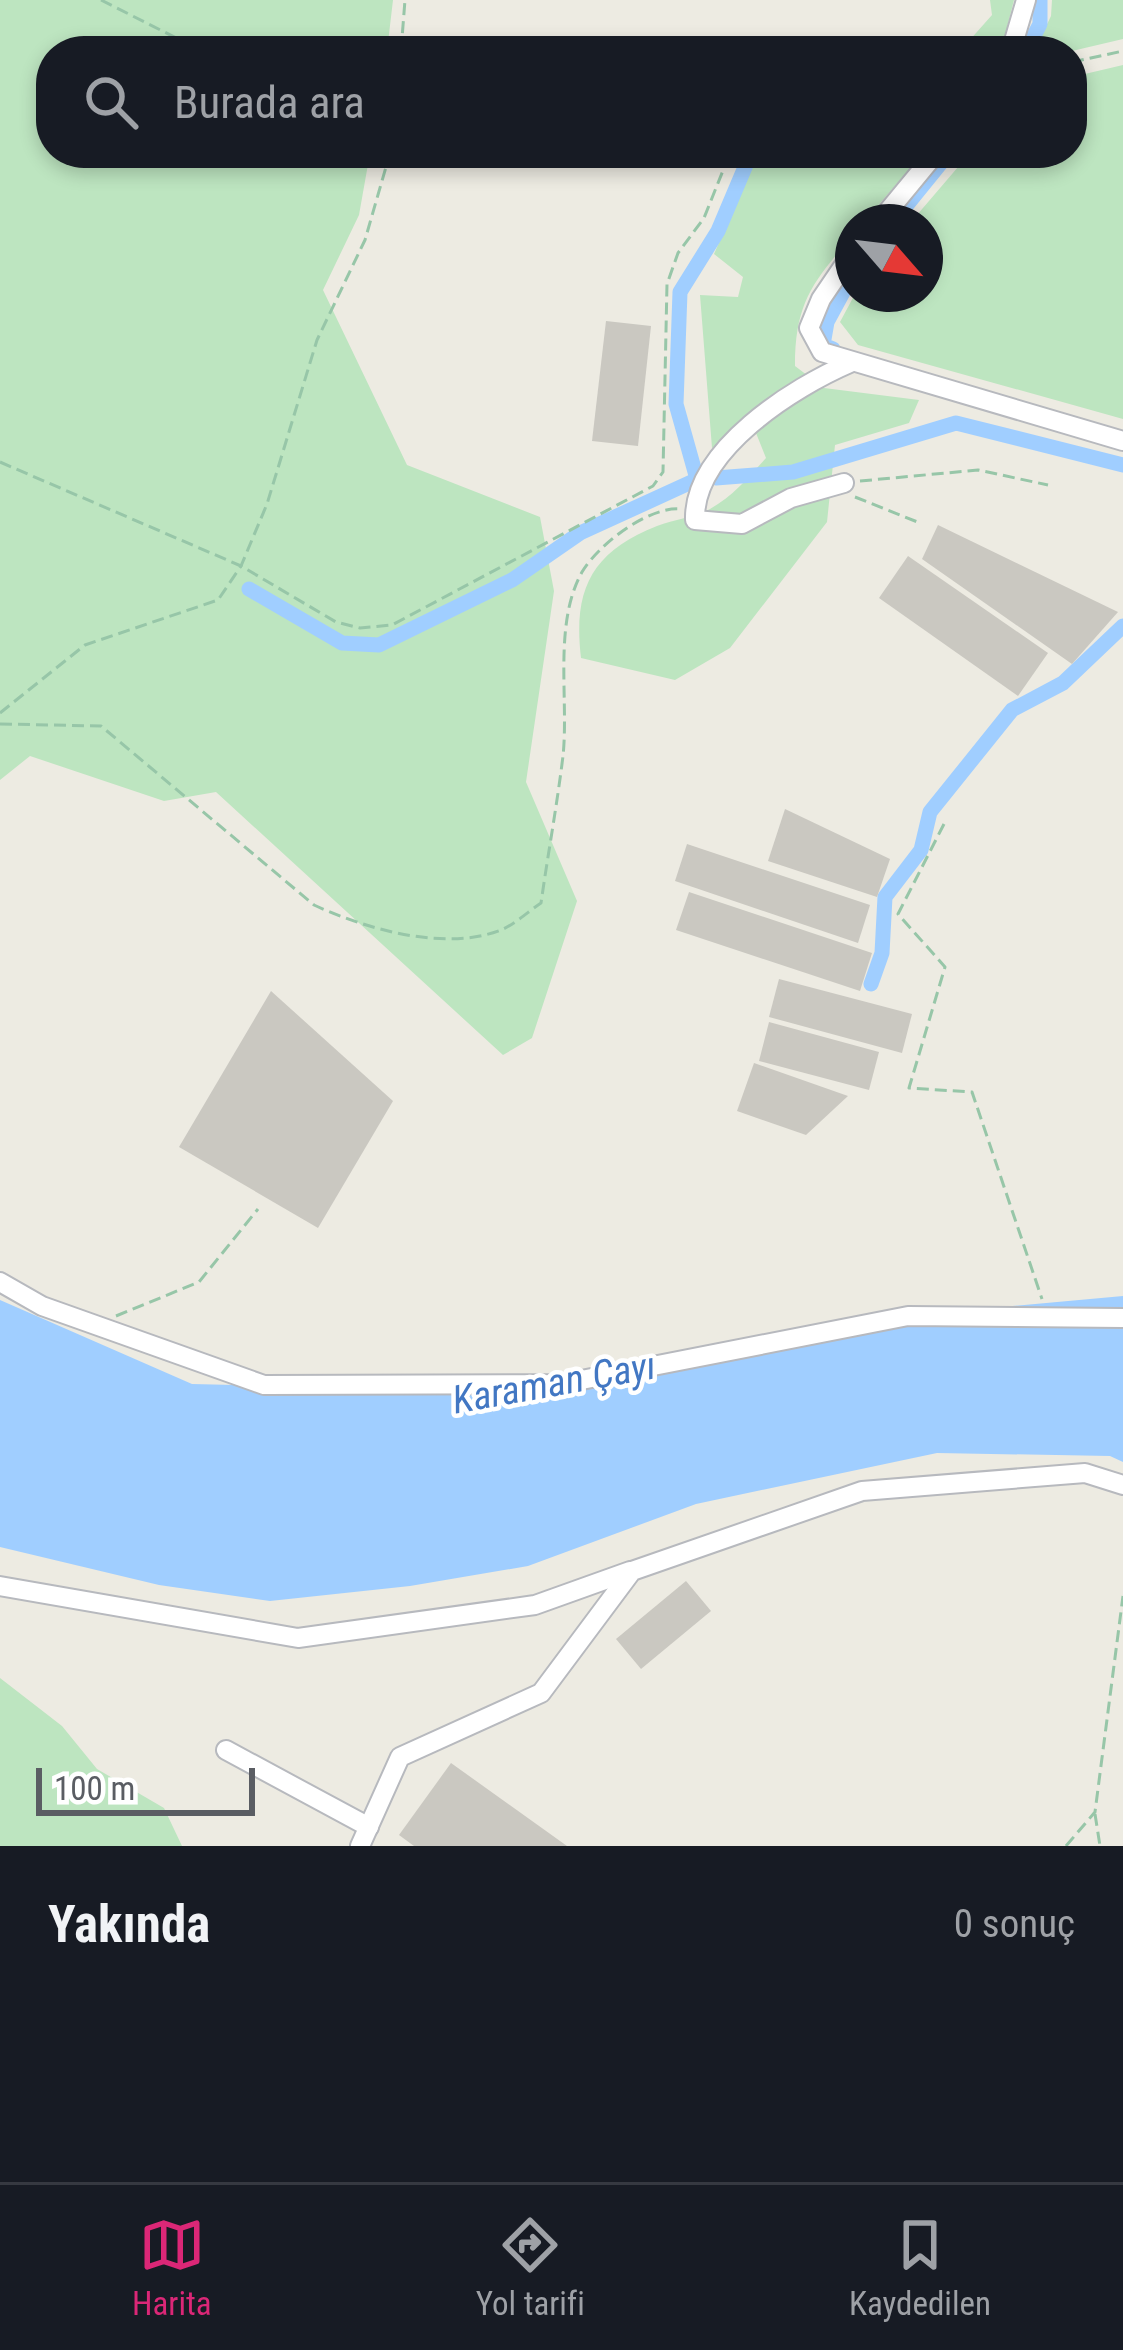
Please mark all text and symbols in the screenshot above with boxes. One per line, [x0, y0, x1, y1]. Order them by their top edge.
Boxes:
search box [36, 36, 1087, 168]
icon: search [78, 69, 144, 135]
text: Burada ara [174, 76, 365, 129]
north arrow [835, 204, 943, 312]
water label: Karaman Çayı [449, 1343, 659, 1423]
scale bar [36, 1762, 255, 1815]
text: 100 m [54, 1769, 135, 1808]
text: Yakında [48, 1895, 210, 1954]
text: 0 sonuç [954, 1901, 1075, 1947]
tab: Harita [132, 2212, 212, 2323]
tab: Yol tarifi [476, 2212, 585, 2323]
tab: Kaydedilen [849, 2212, 991, 2323]

